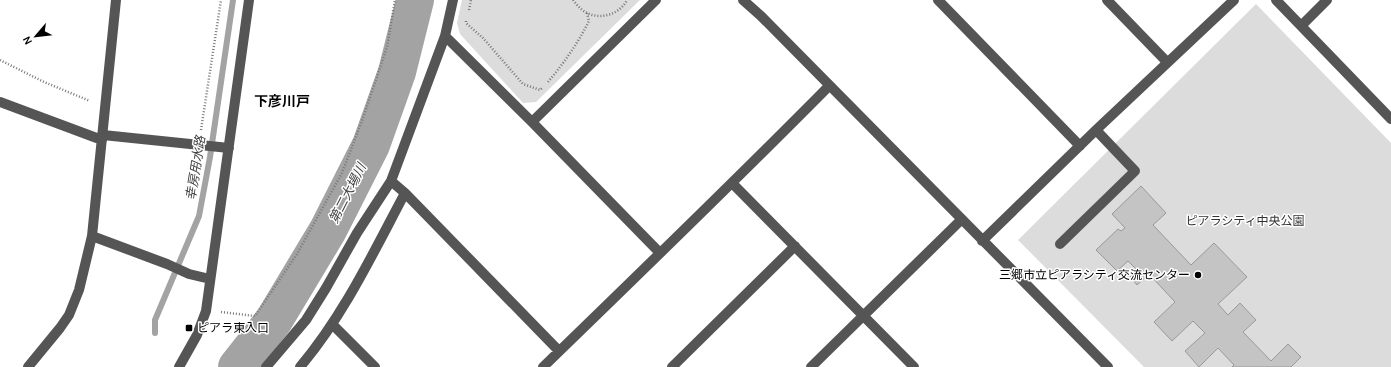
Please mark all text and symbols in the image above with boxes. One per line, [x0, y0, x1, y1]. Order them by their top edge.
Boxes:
north arrow [16, 16, 56, 56]
text: N [20, 34, 35, 47]
district label: 下彦川戸 [254, 93, 310, 110]
water label: 幸房用水路 [183, 134, 208, 201]
water label: 第二大場川 [326, 159, 370, 226]
park label: ピアラシティ中央公園 [1185, 214, 1305, 228]
place label: 三郷市立ピアラシティ交流センター [999, 268, 1190, 282]
marker: 三郷市立ピアラシティ交流センター [1193, 270, 1203, 280]
place label: ピアラ東入口 [197, 321, 269, 335]
marker: ピアラ東入口 [184, 323, 194, 333]

